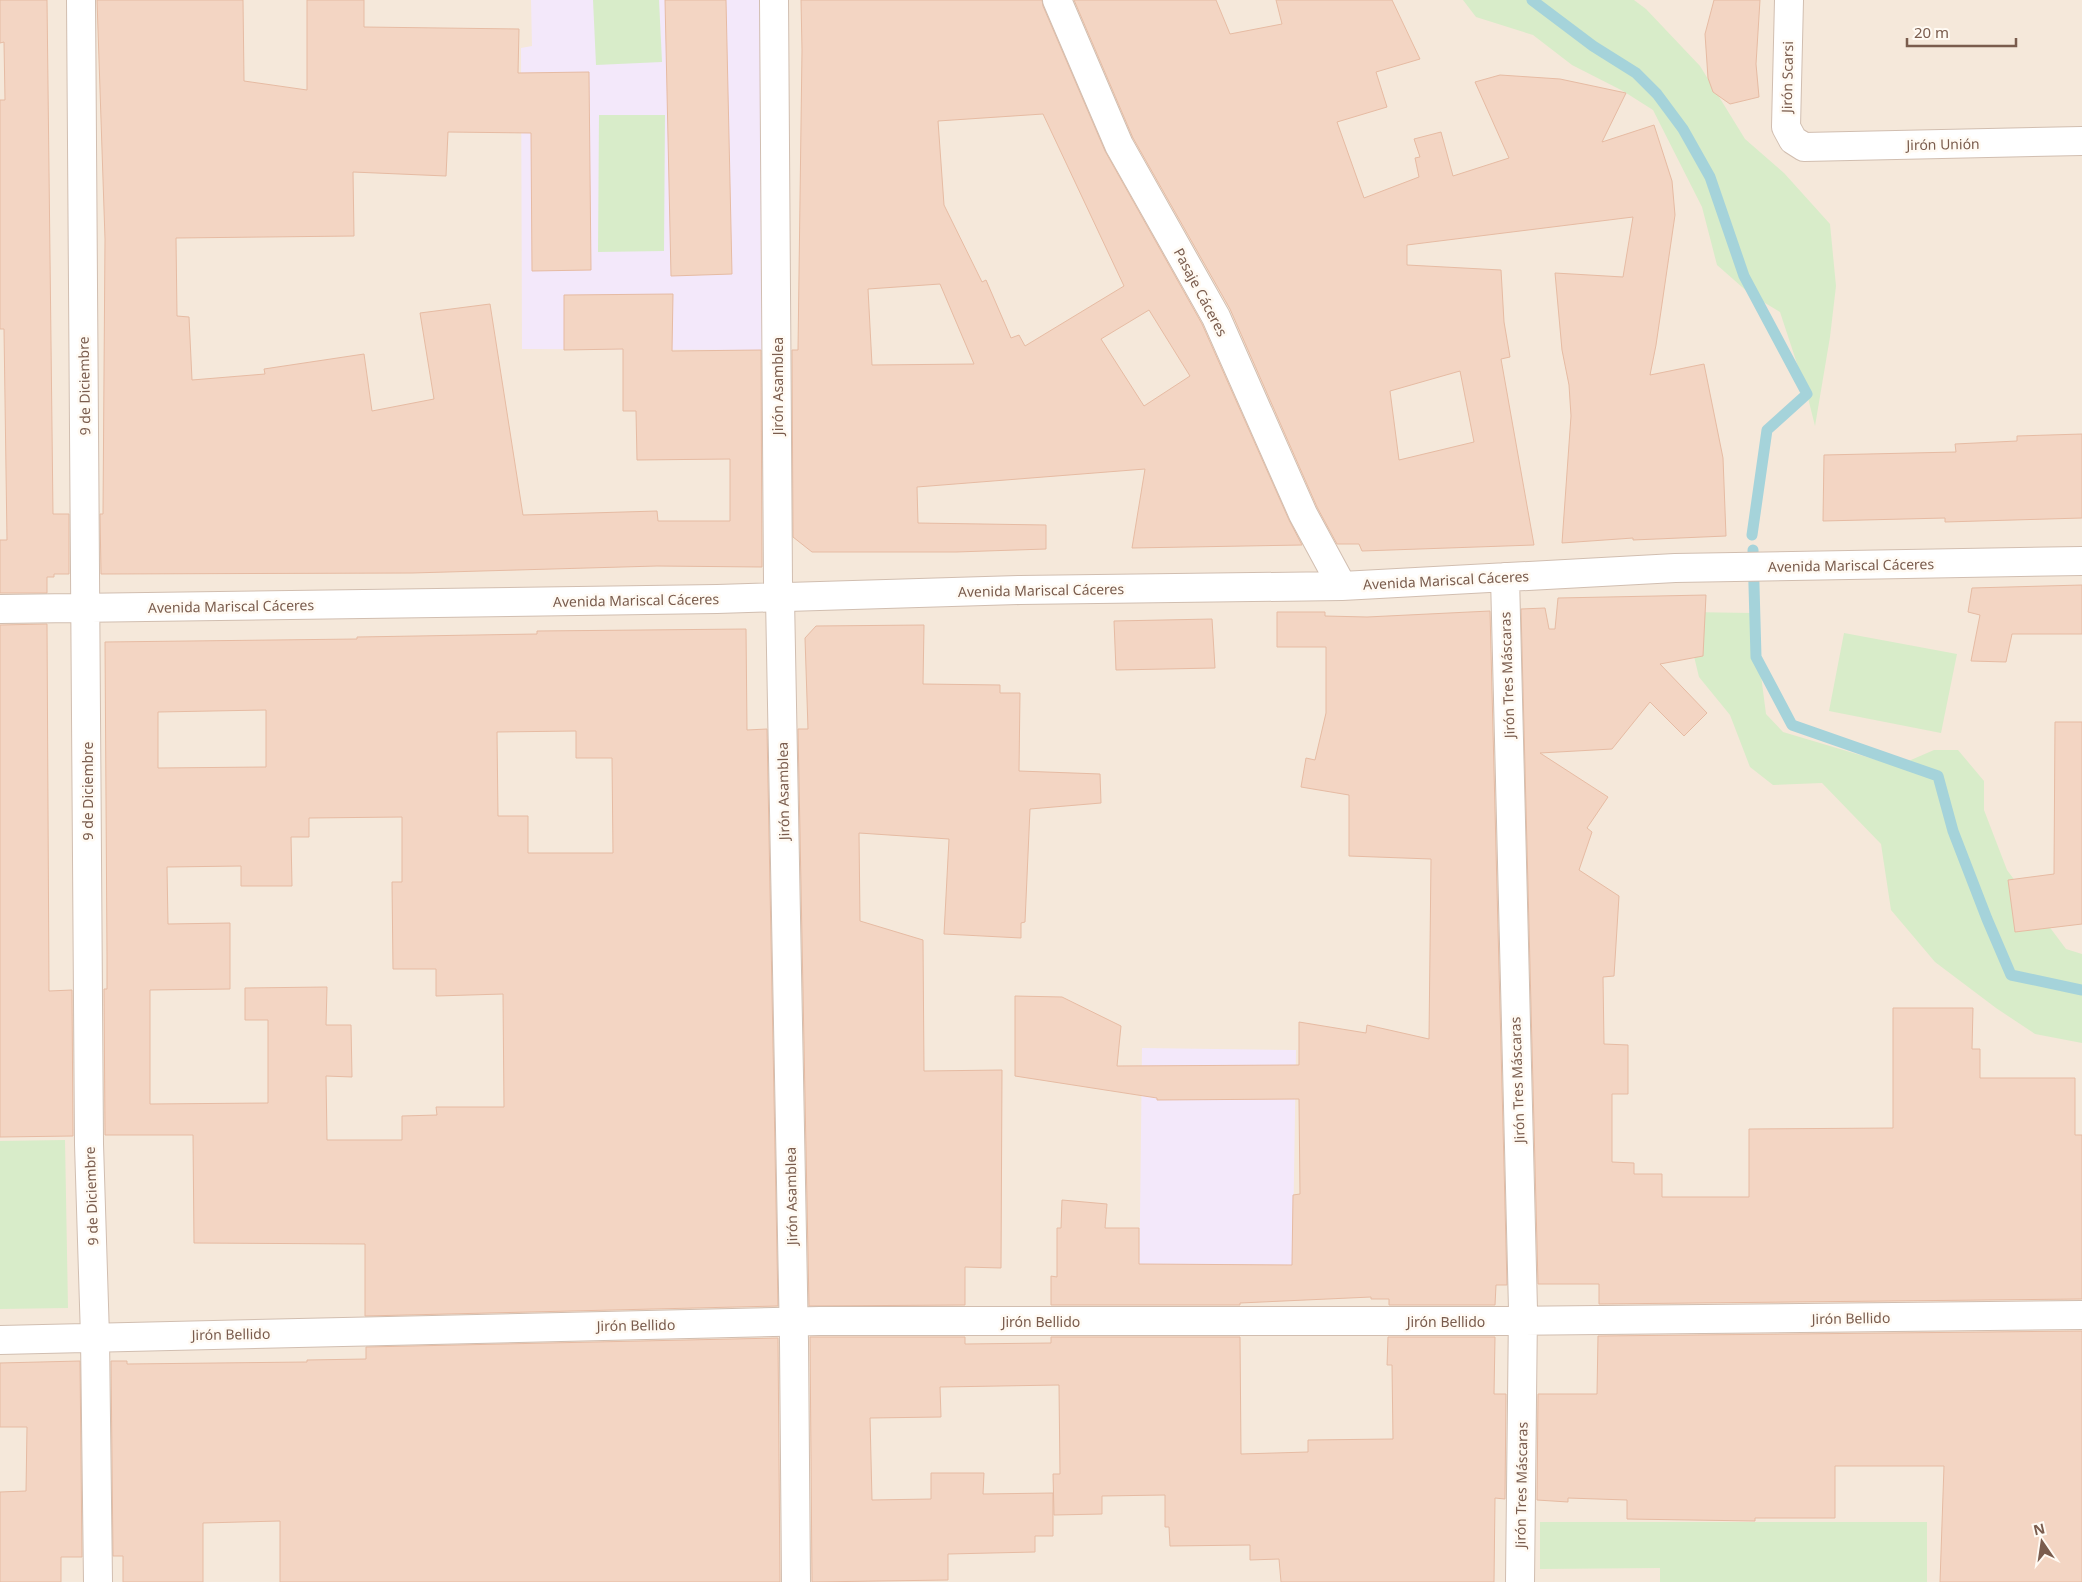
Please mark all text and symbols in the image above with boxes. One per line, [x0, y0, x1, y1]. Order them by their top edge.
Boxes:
scale bar [1907, 15, 2016, 47]
text: 20 m [1914, 22, 1949, 42]
street label: Jirón Scarsi [1777, 41, 1797, 115]
street label: Jirón Unión [1904, 134, 1980, 154]
street label: Pasaje Cáceres [1170, 245, 1232, 340]
street label: 9 de Diciembre [74, 336, 94, 436]
street label: Jirón Asamblea [768, 337, 787, 437]
street label: Avenida Mariscal Cáceres [1768, 554, 1935, 576]
street label: Avenida Mariscal Cáceres [1362, 566, 1530, 594]
street label: Avenida Mariscal Cáceres [958, 579, 1125, 601]
street label: Avenida Mariscal Cáceres [553, 589, 720, 611]
street label: Avenida Mariscal Cáceres [148, 595, 315, 617]
street label: Jirón Tres Máscaras [1495, 611, 1519, 741]
street label: 9 de Diciembre [78, 741, 97, 840]
street label: Jirón Asamblea [773, 742, 793, 842]
street label: Jirón Tres Máscaras [1505, 1016, 1529, 1146]
street label: 9 de Diciembre [80, 1146, 102, 1246]
street label: Jirón Asamblea [781, 1147, 801, 1247]
street label: Jirón Bellido [1810, 1308, 1890, 1328]
street label: Jirón Bellido [1000, 1312, 1080, 1331]
street label: Jirón Bellido [1405, 1312, 1485, 1331]
street label: Jirón Bellido [595, 1315, 675, 1335]
street label: Jirón Bellido [190, 1324, 270, 1344]
street label: Jirón Tres Máscaras [1510, 1421, 1532, 1550]
north arrow [2017, 1517, 2067, 1567]
text: N [2031, 1518, 2047, 1539]

